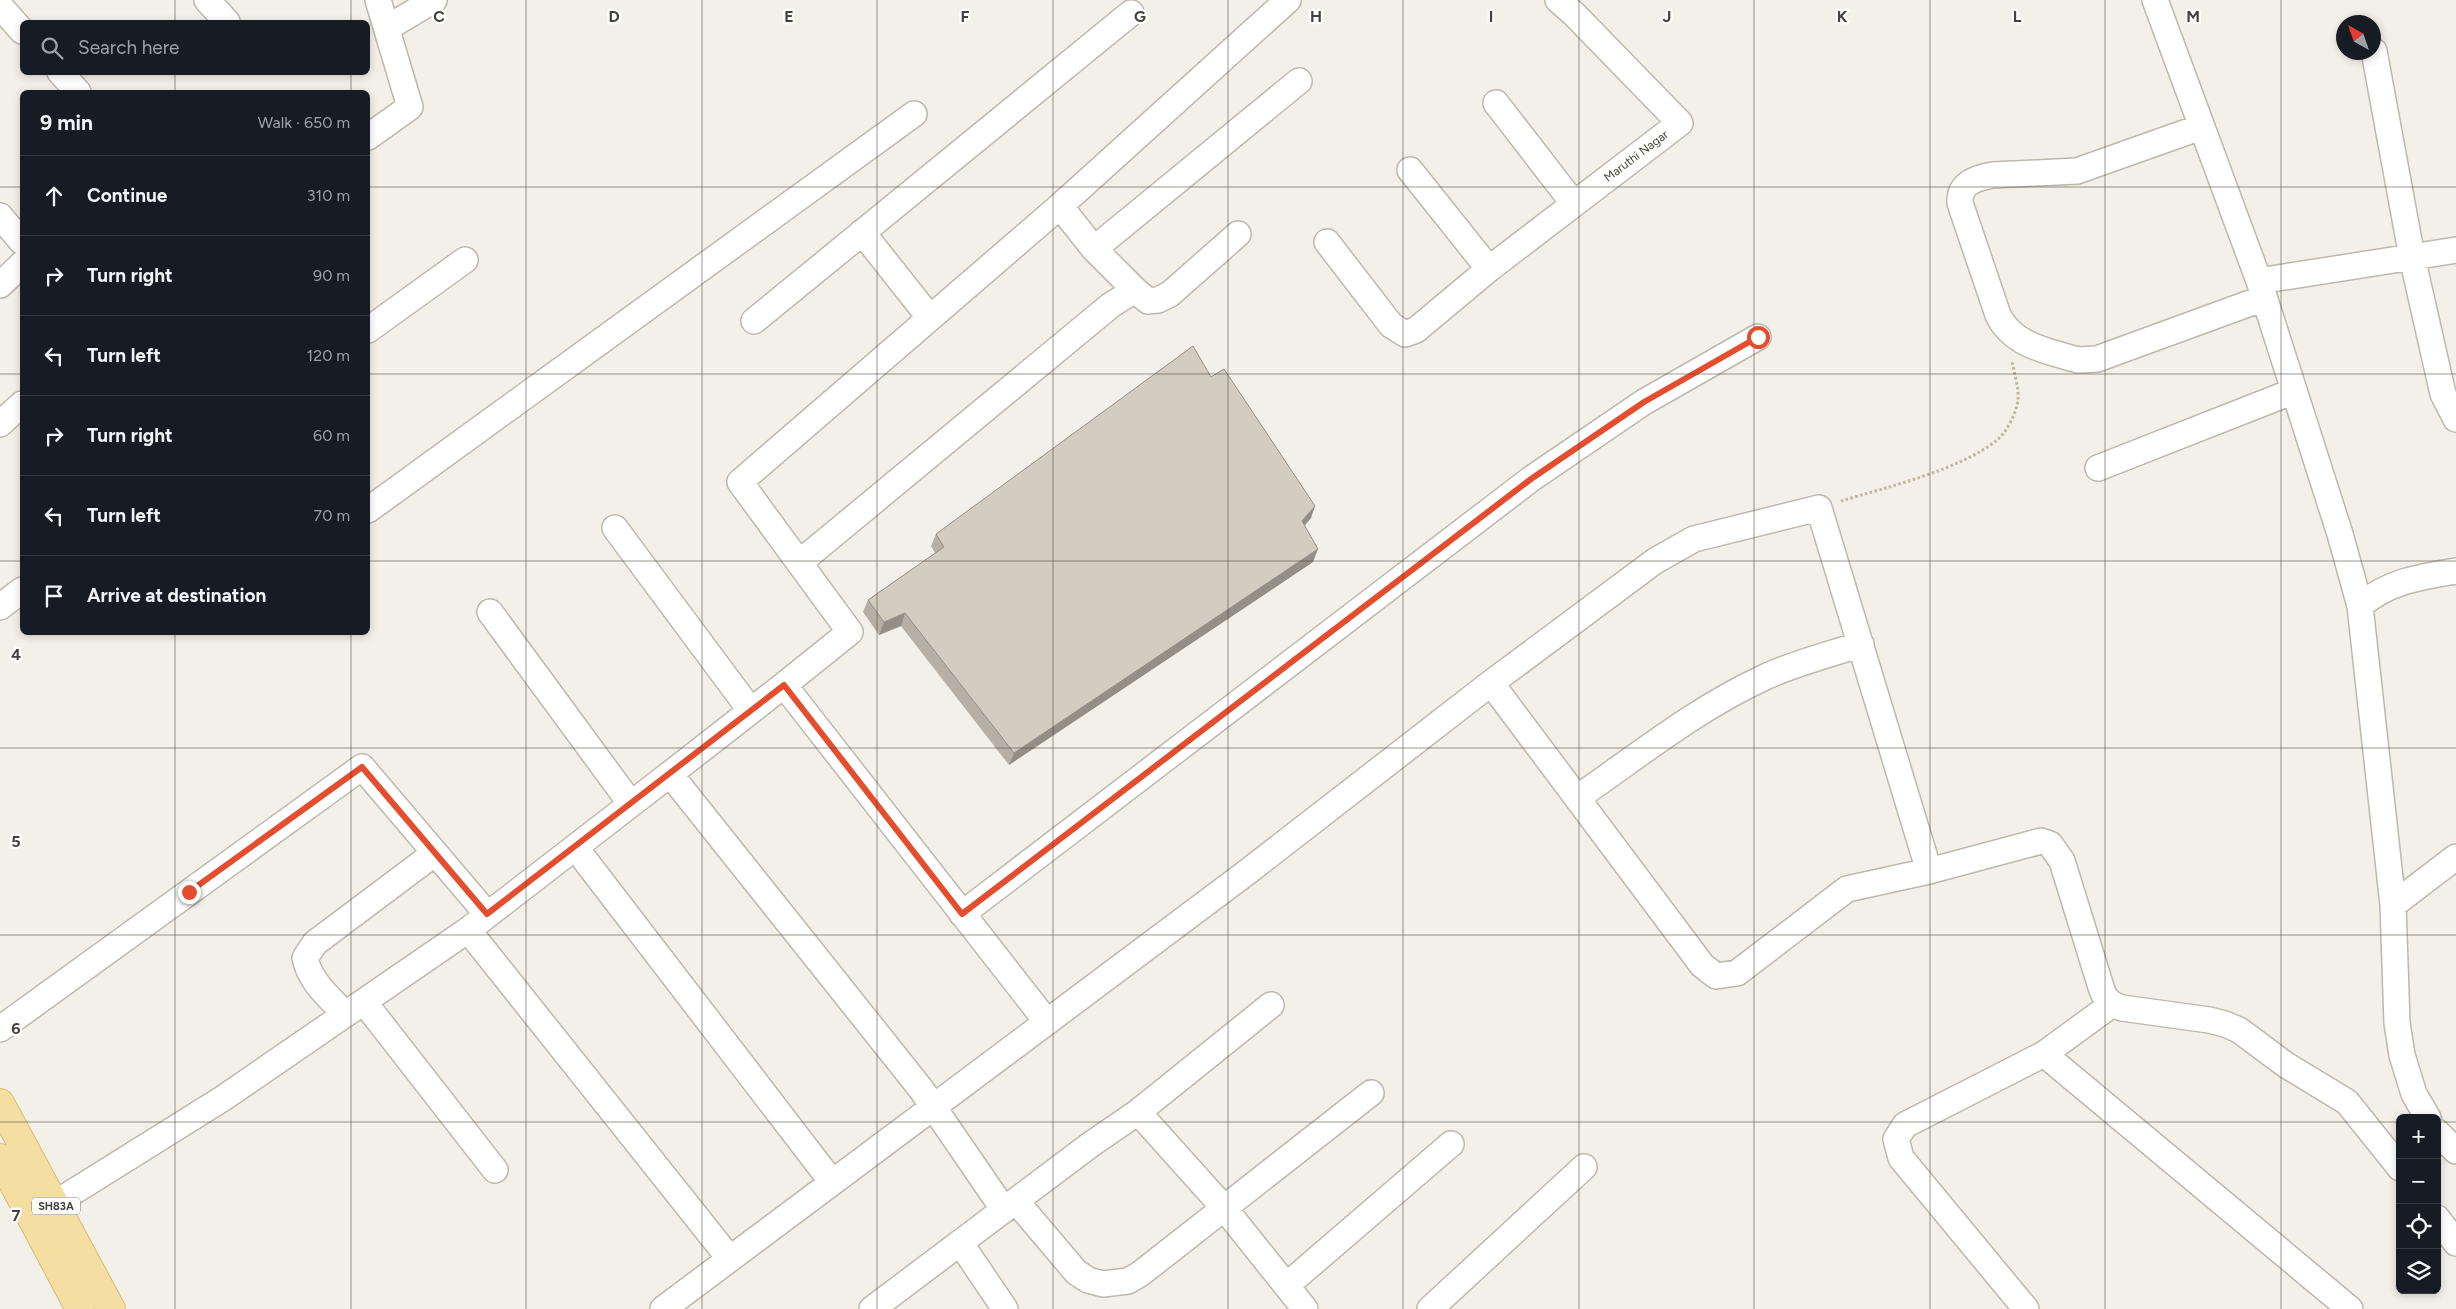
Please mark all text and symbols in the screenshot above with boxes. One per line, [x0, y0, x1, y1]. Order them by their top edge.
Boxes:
text: C [433, 7, 445, 26]
text: D [608, 7, 620, 26]
text: E [784, 7, 794, 26]
text: F [961, 7, 970, 26]
text: G [1134, 7, 1146, 26]
text: H [1310, 7, 1322, 26]
text: I [1489, 7, 1493, 26]
text: J [1663, 7, 1671, 26]
text: K [1837, 7, 1848, 26]
text: L [2013, 7, 2022, 26]
text: M [2186, 7, 2200, 26]
north arrow [2336, 15, 2381, 60]
search box [20, 20, 370, 75]
icon: search [38, 34, 66, 62]
text: Search here [78, 36, 180, 59]
text: 9 min [40, 110, 93, 135]
text: Walk · 650 m [258, 113, 350, 132]
street label: Maruthi Nagar [1601, 127, 1671, 185]
icon: ahead [40, 182, 68, 210]
text: Continue [87, 184, 167, 207]
text: 310 m [307, 186, 350, 205]
icon: right [40, 262, 68, 290]
text: Turn right [87, 264, 173, 287]
text: 90 m [313, 266, 350, 285]
route start [1747, 326, 1770, 349]
icon: left [40, 342, 68, 370]
text: Turn left [87, 344, 161, 367]
text: 120 m [307, 346, 350, 365]
icon: right [40, 422, 68, 450]
text: Turn right [87, 424, 173, 447]
text: 60 m [313, 426, 350, 445]
icon: left [40, 502, 68, 530]
text: Turn left [87, 504, 161, 527]
text: 70 m [314, 506, 350, 525]
icon: arrive [40, 582, 68, 610]
text: Arrive at destination [87, 584, 266, 607]
text: 4 [11, 645, 21, 664]
text: 5 [11, 832, 21, 851]
route end [178, 881, 201, 904]
text: 6 [11, 1019, 21, 1038]
map controls [2396, 1114, 2441, 1294]
button: + [2396, 1114, 2441, 1159]
button: − [2396, 1159, 2441, 1204]
road number: SH83A [32, 1198, 80, 1214]
button: locate [2396, 1204, 2441, 1249]
text: 7 [12, 1206, 21, 1225]
button: layers [2396, 1249, 2441, 1294]

